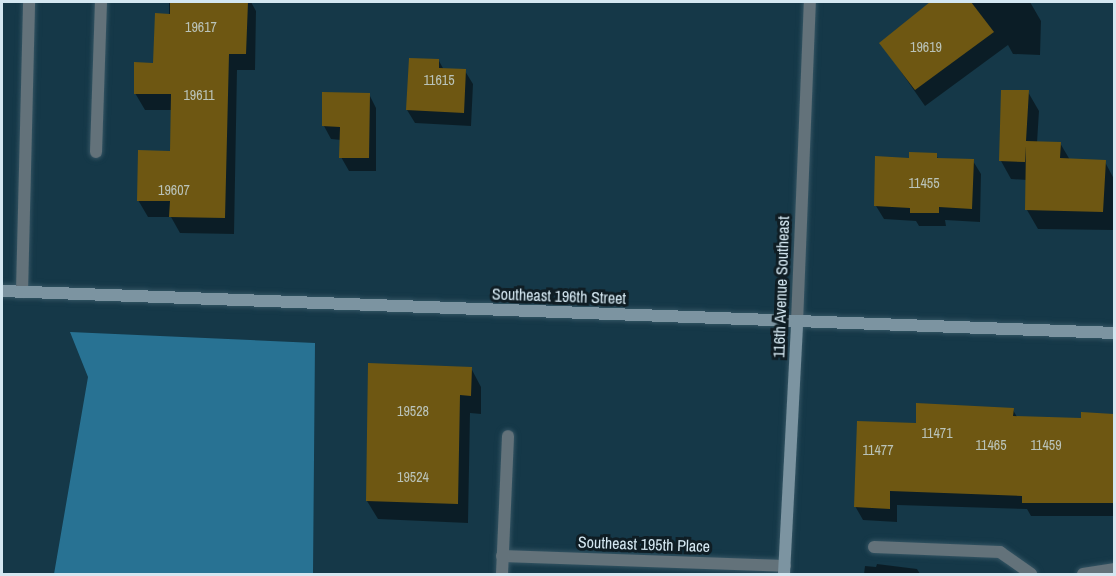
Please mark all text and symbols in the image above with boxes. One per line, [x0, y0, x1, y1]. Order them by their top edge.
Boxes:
house number: 19617 [185, 19, 217, 35]
house number: 19619 [910, 39, 942, 55]
house number: 11615 [423, 72, 455, 88]
house number: 19611 [183, 87, 215, 103]
house number: 11455 [908, 175, 940, 191]
house number: 19607 [158, 182, 190, 198]
street label: 116th Avenue Southeast [769, 215, 793, 359]
street label: Southeast 196th Street [492, 284, 626, 308]
house number: 19528 [397, 403, 429, 419]
house number: 11471 [921, 425, 953, 441]
house number: 11465 [975, 437, 1007, 453]
house number: 11459 [1030, 437, 1062, 453]
house number: 11477 [862, 442, 894, 458]
house number: 19524 [397, 469, 429, 485]
street label: Southeast 195th Place [578, 532, 710, 556]

